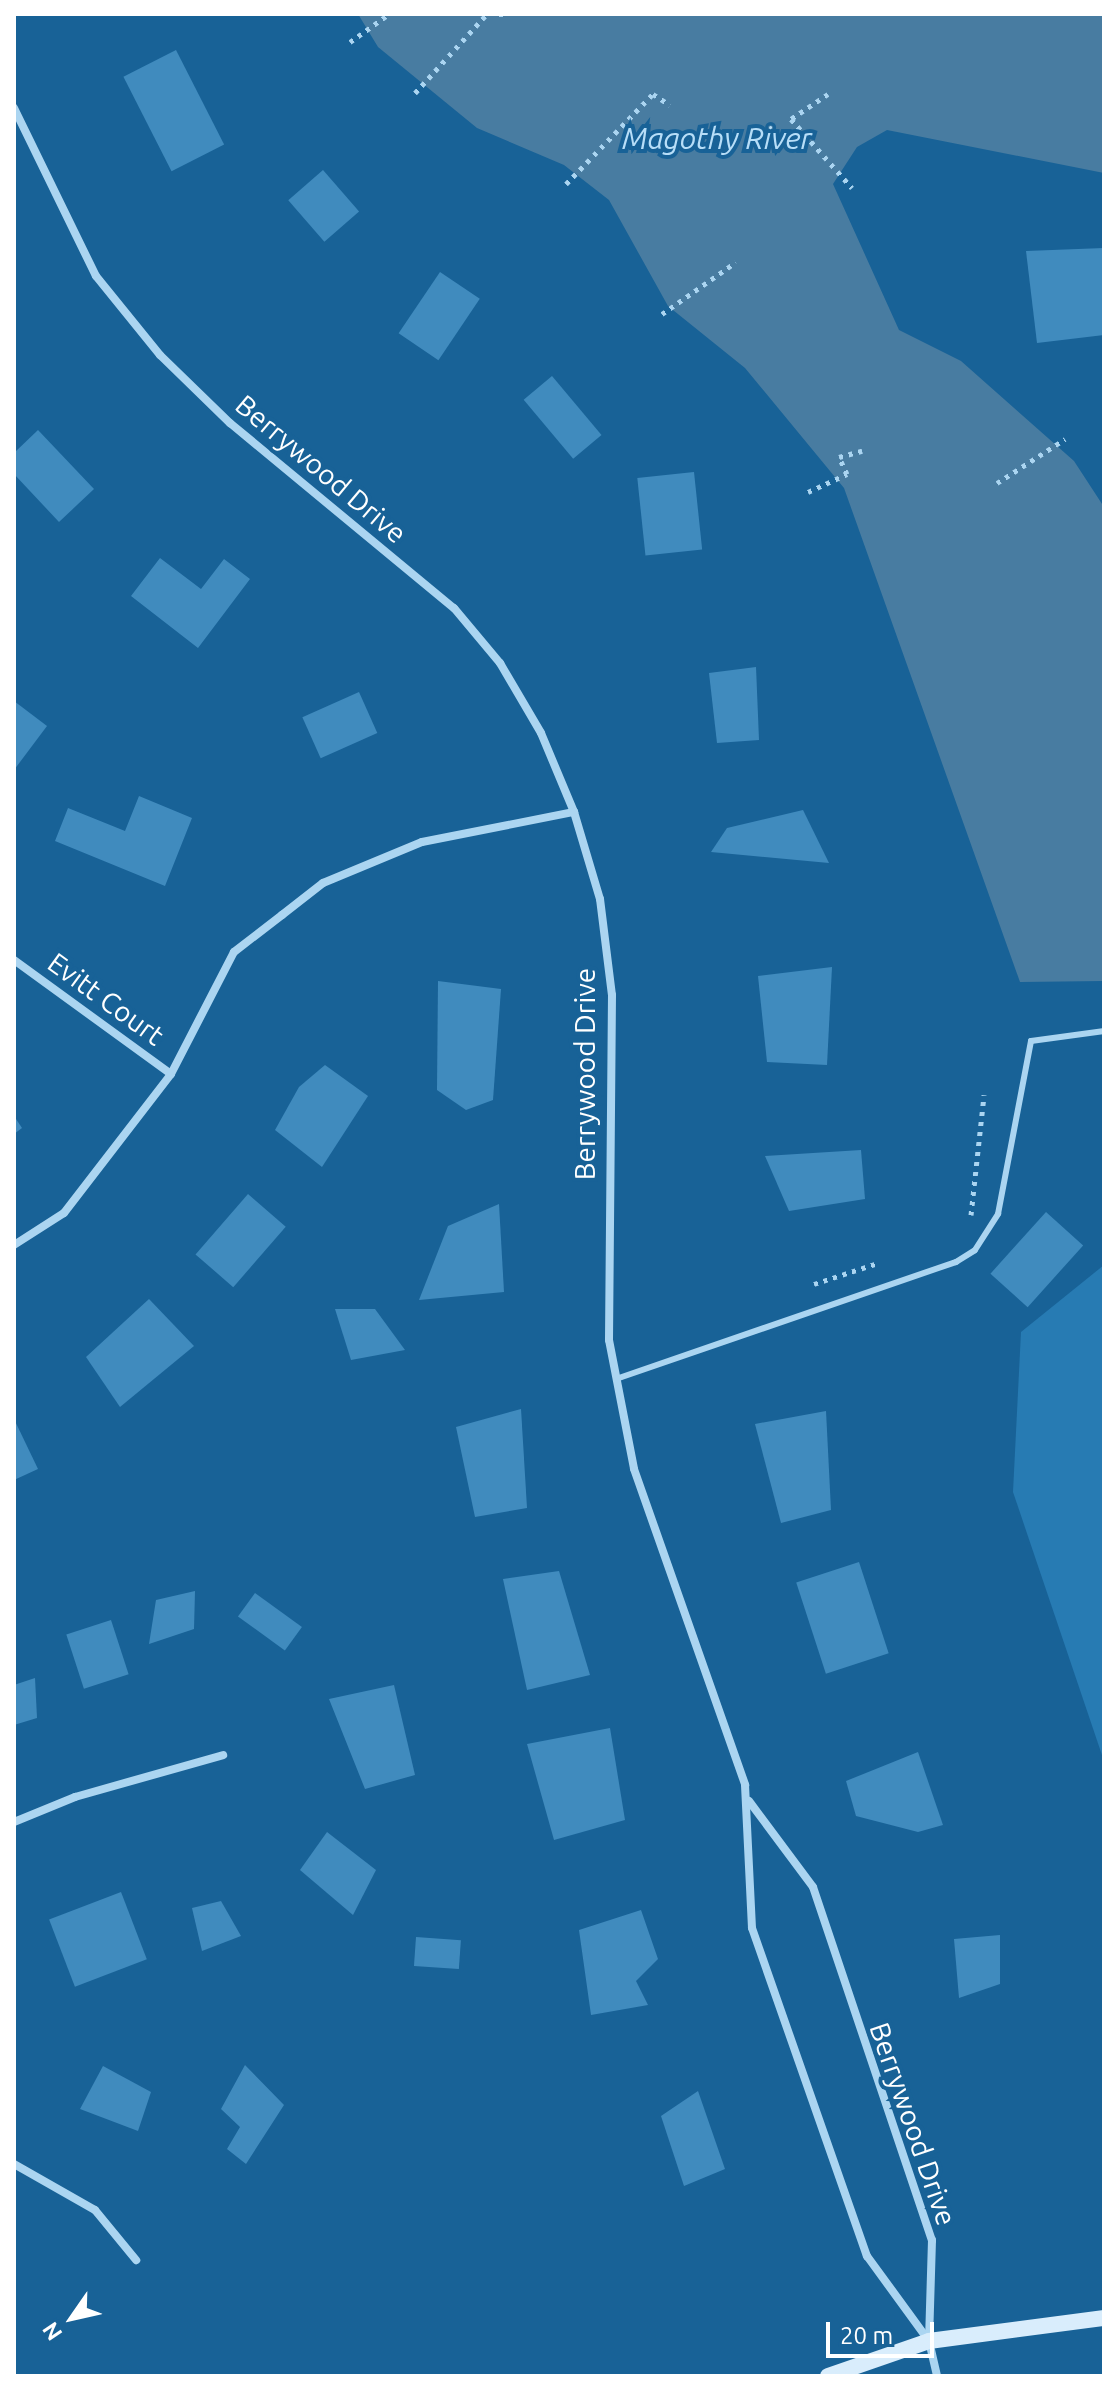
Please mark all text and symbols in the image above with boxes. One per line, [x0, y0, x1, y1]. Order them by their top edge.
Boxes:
water label: Magothy River [622, 120, 812, 156]
street label: Berrywood Drive [229, 388, 413, 550]
street label: Evitt Court [41, 946, 171, 1052]
street label: Berrywood Drive [568, 968, 602, 1180]
street label: Berrywood Drive [863, 2018, 963, 2230]
north arrow [32, 2278, 112, 2358]
scale bar [830, 2306, 938, 2356]
text: N [37, 2318, 67, 2346]
text: 20 m [840, 2322, 893, 2349]

